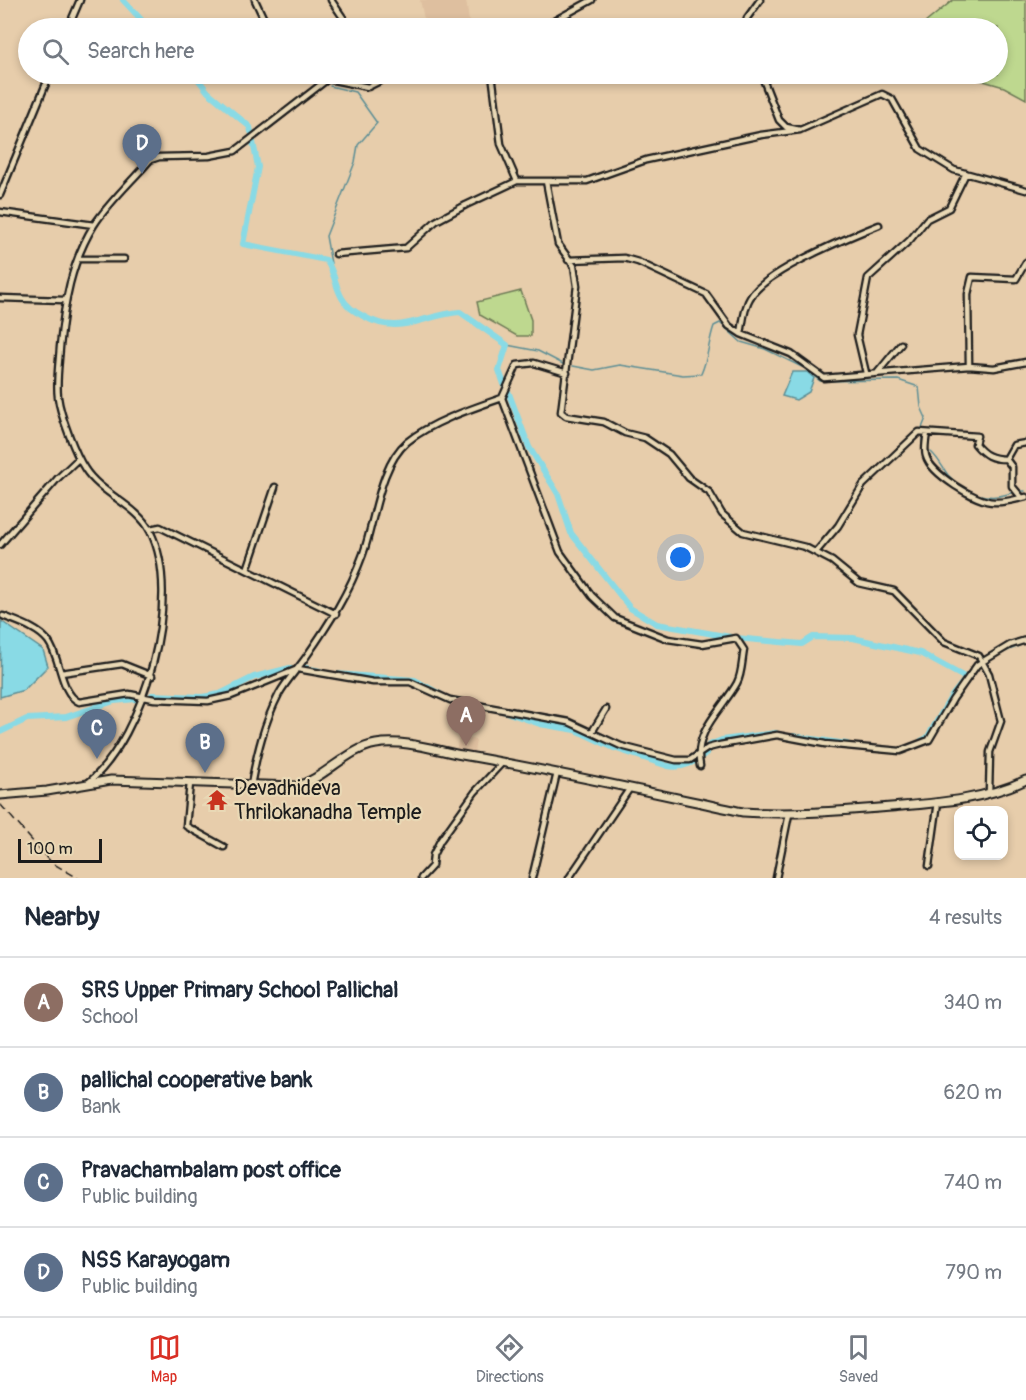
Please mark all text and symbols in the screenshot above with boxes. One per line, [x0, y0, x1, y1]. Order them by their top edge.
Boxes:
search box [18, 18, 1008, 84]
icon: search [39, 35, 72, 68]
text: Search here [87, 37, 194, 65]
pin: D [122, 124, 162, 174]
your location [666, 543, 695, 572]
pin: A [446, 696, 486, 746]
pin: C [78, 710, 116, 759]
pin: B [186, 724, 224, 773]
place label: Devadhideva Thrilokanadha Temple [234, 775, 422, 826]
temple icon: Devadhideva Thrilokanadha Temple [205, 788, 229, 812]
map controls [954, 806, 1008, 860]
button: locate [954, 806, 1008, 860]
scale bar [18, 836, 102, 864]
text: 100 m [27, 839, 73, 859]
text: Nearby [24, 901, 100, 933]
text: 4 results [929, 905, 1002, 930]
text: SRS Upper Primary School Pallichal [81, 976, 399, 1004]
text: A [37, 990, 50, 1015]
text: 340 m [943, 990, 1002, 1015]
text: School [81, 1004, 138, 1029]
text: pallichal cooperative bank [81, 1066, 312, 1094]
text: B [38, 1080, 49, 1105]
text: 620 m [943, 1080, 1002, 1105]
text: Bank [81, 1094, 121, 1119]
text: Pravachambalam post office [81, 1156, 341, 1184]
text: C [37, 1170, 50, 1195]
text: 740 m [944, 1170, 1002, 1195]
text: Public building [81, 1184, 197, 1209]
text: NSS Karayogam [81, 1246, 230, 1274]
text: D [37, 1260, 50, 1285]
text: 790 m [945, 1260, 1002, 1285]
text: Public building [81, 1274, 197, 1299]
tab: Map [148, 1331, 181, 1387]
tab: Directions [476, 1331, 544, 1387]
tab: Saved [839, 1331, 878, 1387]

